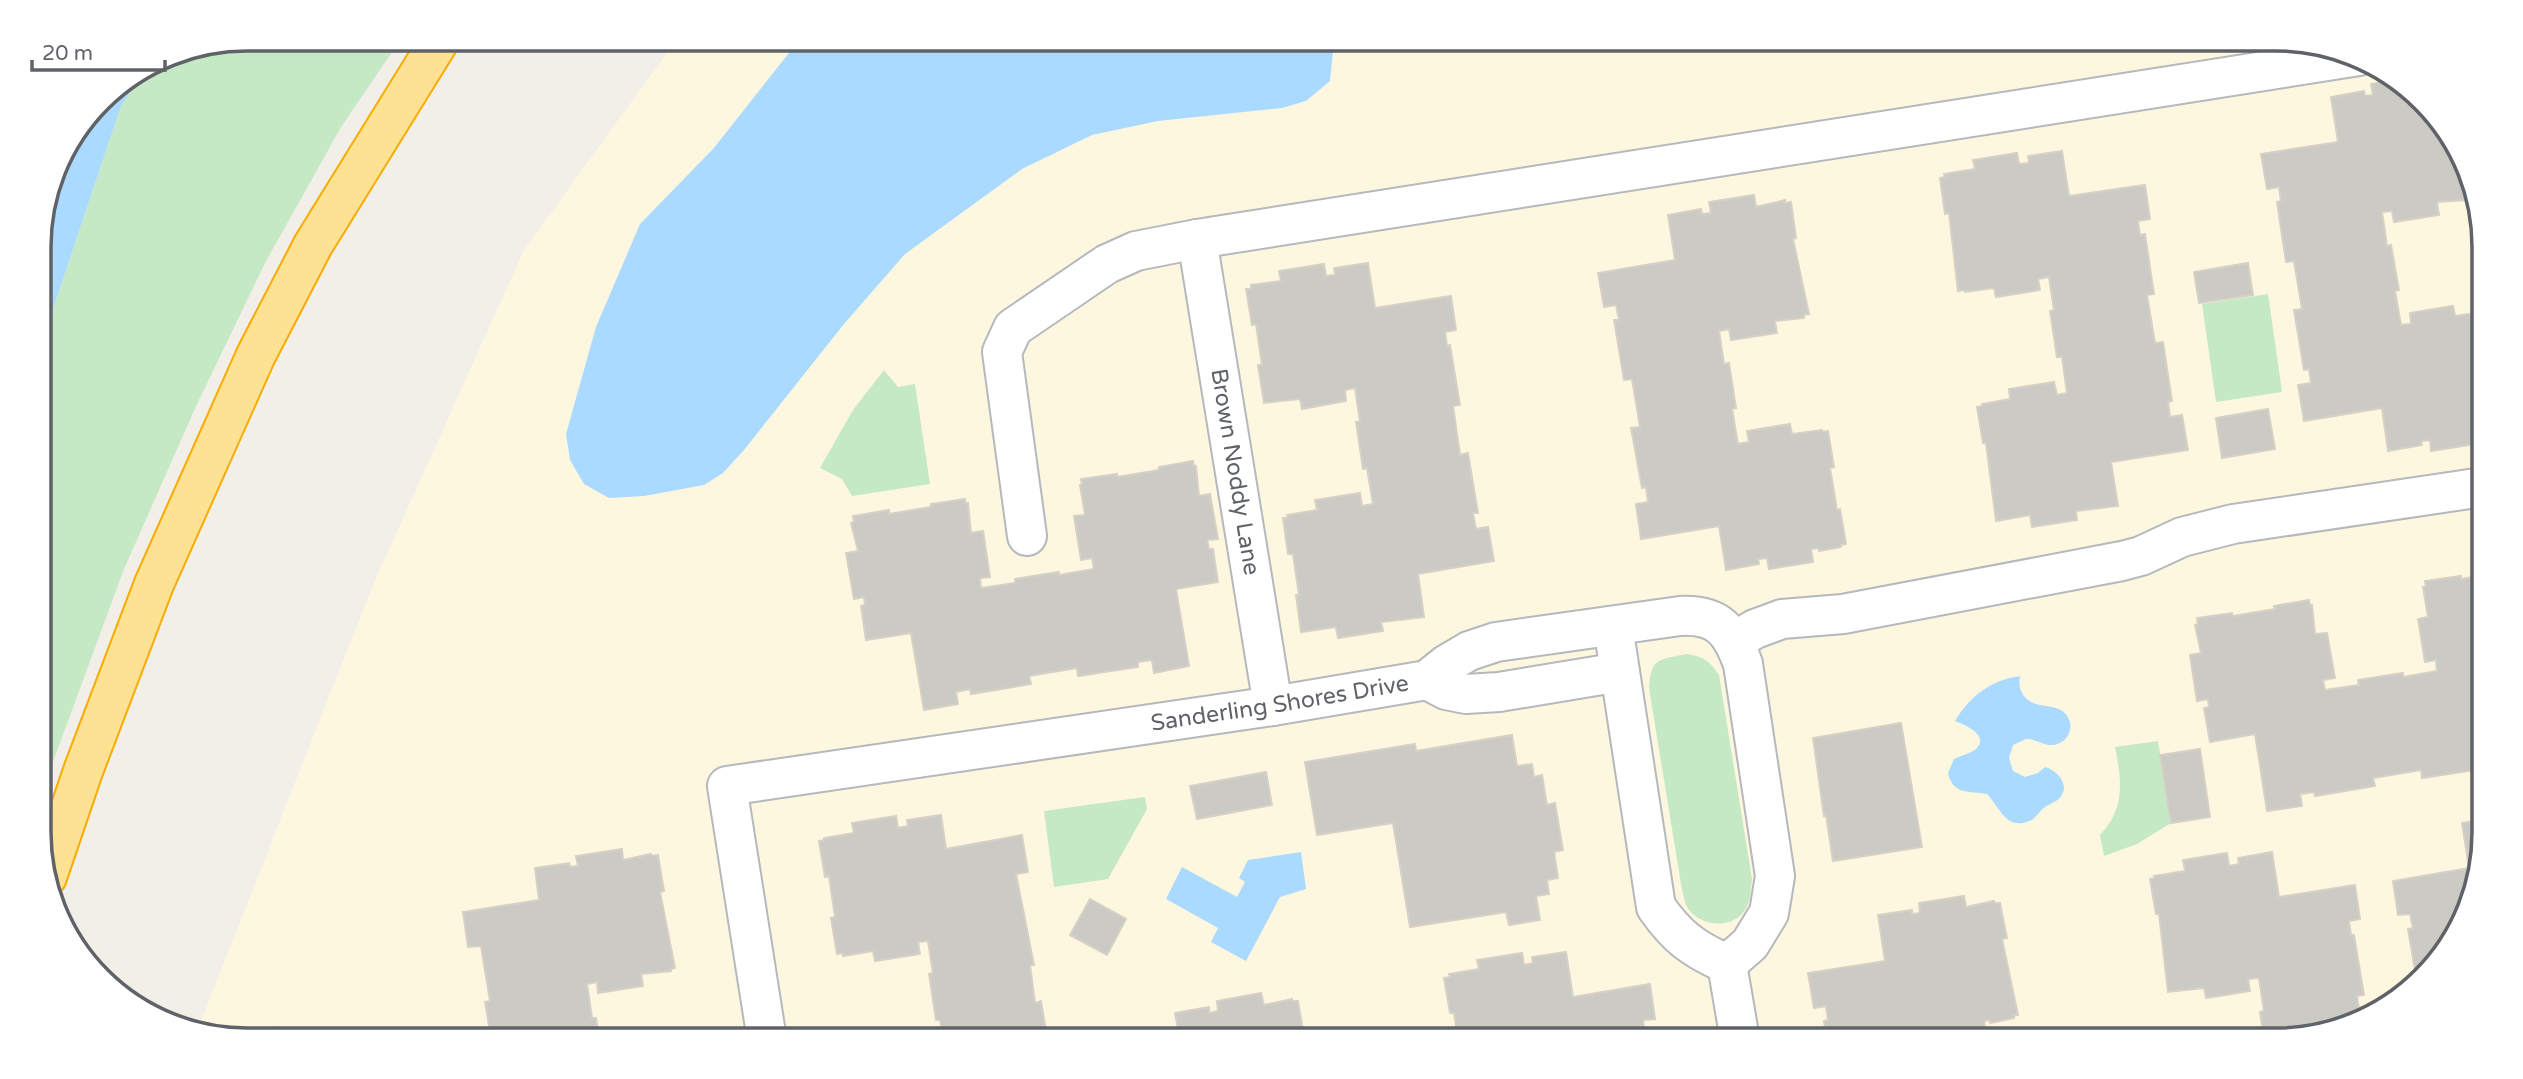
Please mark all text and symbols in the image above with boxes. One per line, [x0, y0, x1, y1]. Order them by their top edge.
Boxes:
scale bar [32, 28, 164, 72]
text: 20 m [42, 41, 93, 66]
street label: Brown Noddy Lane [1204, 367, 1266, 577]
street label: Sanderling Shores Drive [1149, 669, 1411, 738]

